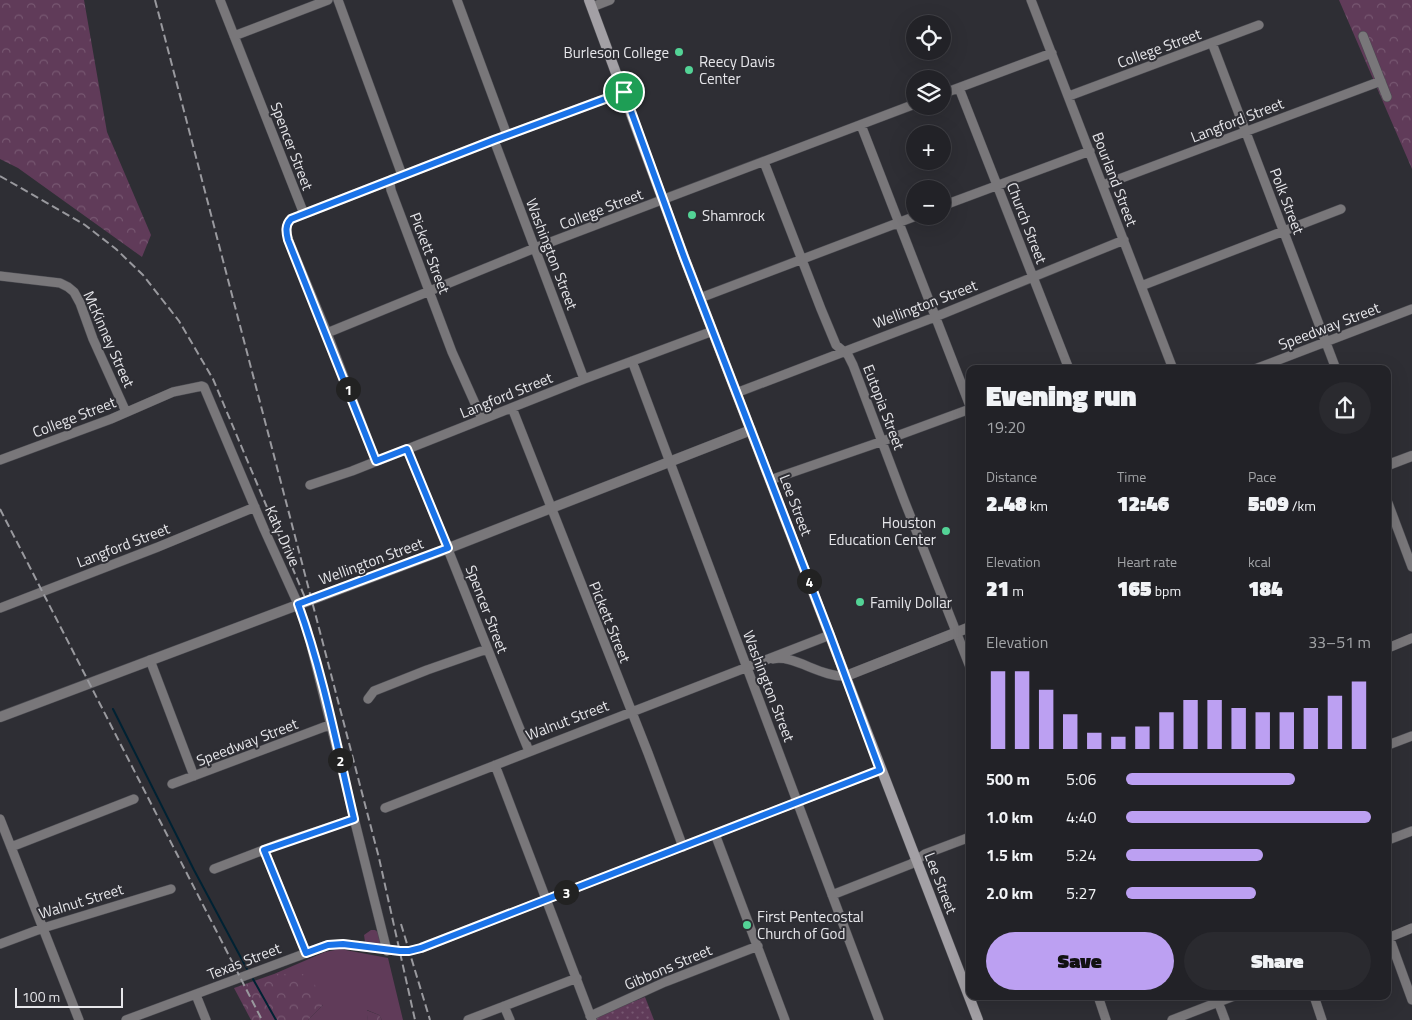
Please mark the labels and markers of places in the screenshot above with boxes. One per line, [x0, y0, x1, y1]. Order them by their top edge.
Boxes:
place label: Burleson College [564, 41, 669, 64]
marker: Burleson College [673, 46, 685, 58]
place label: Reecy Davis Center [699, 50, 775, 90]
marker: Reecy Davis Center [683, 64, 695, 76]
pin [603, 71, 645, 113]
place label: Shamrock [702, 204, 765, 227]
marker: Shamrock [686, 209, 698, 221]
pin: 1 [336, 376, 360, 402]
place label: Houston Education Center [828, 511, 936, 551]
marker: Houston Education Center [940, 525, 952, 537]
pin: 4 [796, 568, 822, 594]
place label: Family Dollar [870, 591, 952, 614]
marker: Family Dollar [854, 596, 866, 608]
pin: 2 [328, 748, 352, 772]
pin: 3 [554, 880, 578, 904]
place label: First Pentecostal Church of God [757, 905, 864, 945]
marker: First Pentecostal Church of God [741, 919, 753, 931]

